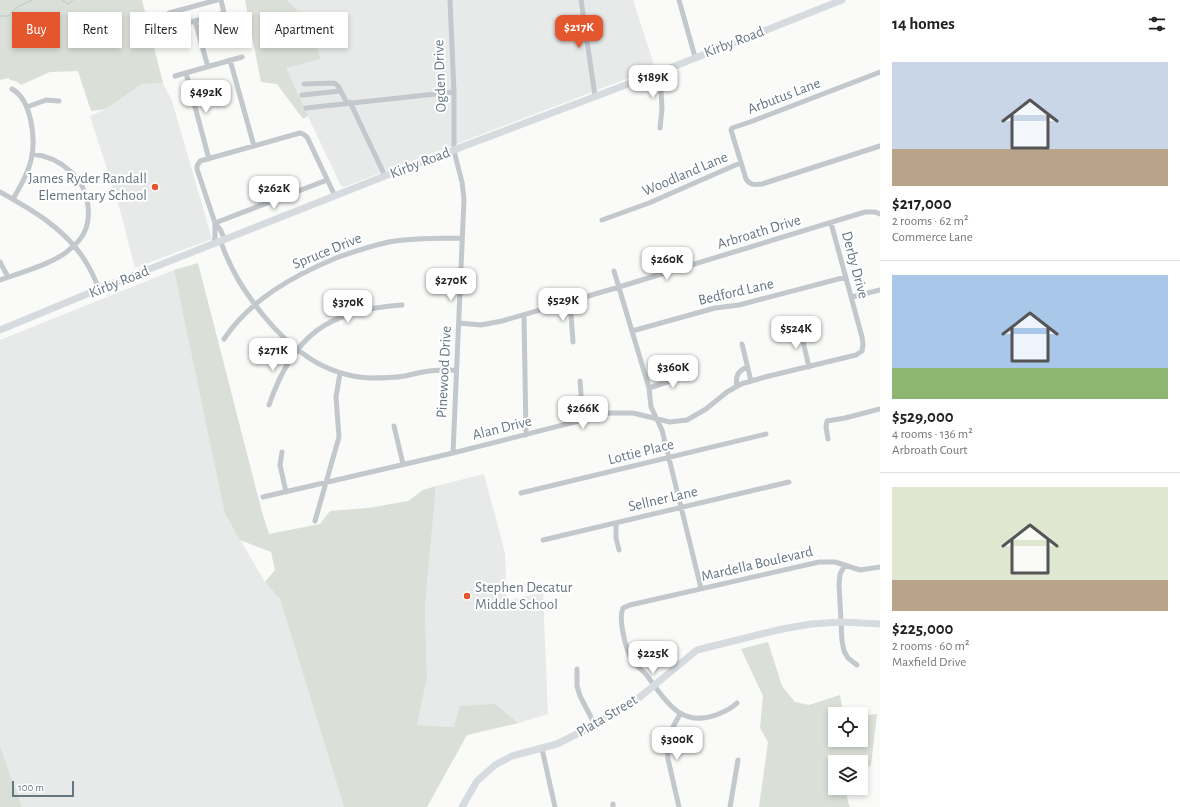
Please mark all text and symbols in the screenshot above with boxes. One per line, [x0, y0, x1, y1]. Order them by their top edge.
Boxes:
chip: Buy [12, 12, 60, 48]
chip: Rent [68, 12, 122, 48]
chip: Filters [130, 12, 191, 48]
chip: New [199, 12, 252, 48]
chip: Apartment [260, 12, 348, 48]
icon: filters [1146, 13, 1168, 35]
pin: $217K [551, 15, 607, 49]
text: 14 homes [892, 15, 955, 32]
text: $217K [564, 21, 594, 34]
street label: Kirby Road [702, 24, 766, 60]
street label: Ogden Drive [431, 39, 449, 113]
pin: $189K [625, 65, 681, 99]
text: $189K [638, 71, 668, 84]
street label: Arbutus Lane [745, 75, 823, 117]
pin: $492K [178, 80, 234, 114]
text: $492K [190, 86, 222, 99]
icon: home [994, 88, 1066, 160]
street label: Kirby Road [388, 145, 452, 181]
street label: Woodland Lane [640, 149, 730, 199]
place label: James Ryder Randall Elementary School [28, 171, 147, 203]
pin: $262K [246, 176, 302, 210]
marker: James Ryder Randall Elementary School [150, 182, 160, 192]
text: $262K [258, 182, 290, 195]
text: $217,000 [892, 195, 952, 212]
street label: Arbroath Drive [716, 212, 803, 252]
text: 2 rooms · 62 m² [892, 215, 968, 228]
street label: Spruce Drive [290, 230, 364, 272]
street label: Derby Drive [839, 230, 871, 300]
text: Commerce Lane [892, 231, 973, 244]
pin: $260K [639, 247, 695, 281]
text: $260K [651, 253, 683, 266]
street label: Kirby Road [87, 263, 151, 301]
pin: $270K [423, 268, 479, 302]
text: $270K [435, 274, 467, 287]
street label: Bedford Lane [697, 276, 775, 308]
pin: $529K [535, 288, 591, 322]
pin: $370K [320, 290, 376, 324]
text: $529K [547, 294, 579, 307]
text: $370K [332, 296, 364, 309]
icon: home [994, 301, 1066, 373]
pin: $524K [768, 316, 824, 350]
text: $524K [780, 322, 812, 335]
street label: Pinewood Drive [434, 326, 454, 418]
pin: $271K [245, 338, 301, 372]
text: $271K [258, 344, 288, 357]
pin: $360K [645, 355, 701, 389]
text: $360K [657, 361, 689, 374]
pin: $266K [555, 396, 611, 430]
text: $266K [567, 402, 599, 415]
text: $529,000 [892, 408, 954, 425]
street label: Alan Drive [471, 413, 533, 443]
text: 4 rooms · 136 m² [892, 428, 973, 441]
street label: Lottie Place [607, 437, 675, 467]
text: Arbroath Court [892, 444, 968, 457]
street label: Sellner Lane [627, 484, 699, 514]
icon: home [994, 513, 1066, 585]
street label: Mardella Boulevard [700, 544, 814, 584]
place label: Stephen Decatur Middle School [475, 580, 573, 612]
marker: Stephen Decatur Middle School [462, 591, 472, 601]
text: $225,000 [892, 620, 953, 637]
text: 2 rooms · 60 m² [892, 640, 969, 653]
pin: $225K [625, 641, 681, 675]
text: $225K [637, 647, 669, 660]
text: Maxfield Drive [892, 656, 966, 669]
street label: Plata Street [574, 692, 640, 740]
map controls [828, 707, 868, 795]
button: locate [828, 707, 868, 747]
pin: $300K [649, 727, 705, 761]
text: $300K [661, 733, 693, 746]
button: layers [828, 755, 868, 795]
scale bar [12, 779, 74, 798]
text: 100 m [18, 782, 44, 793]

